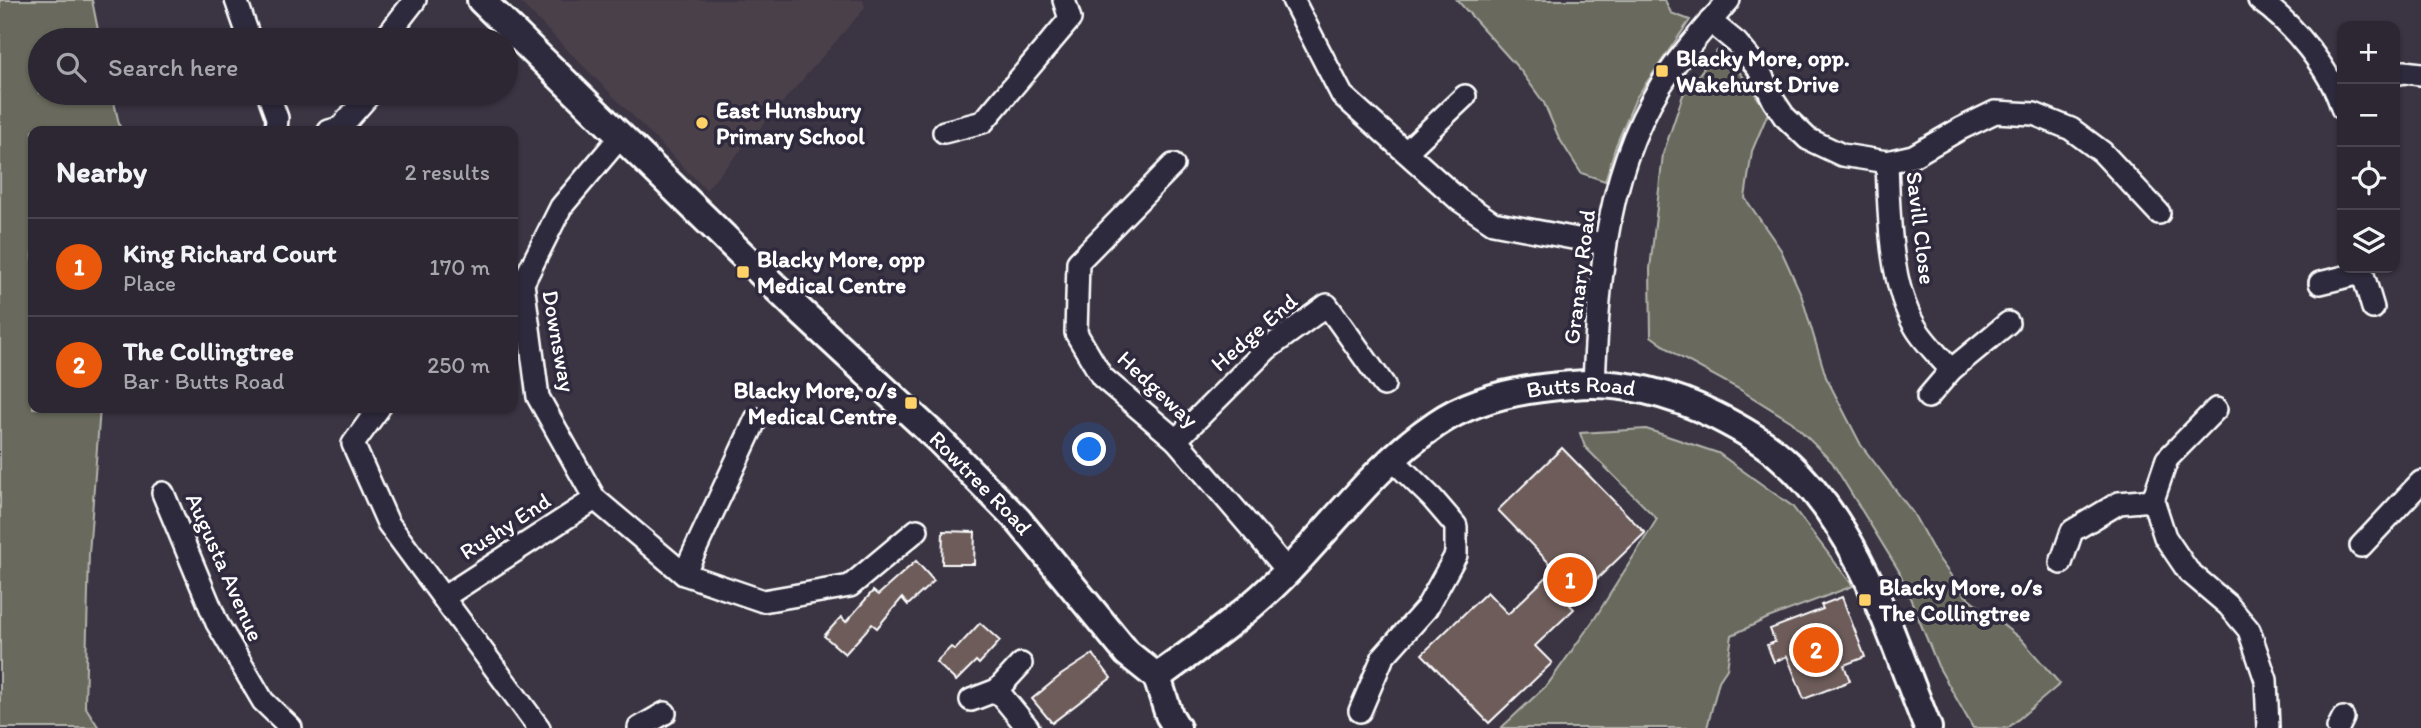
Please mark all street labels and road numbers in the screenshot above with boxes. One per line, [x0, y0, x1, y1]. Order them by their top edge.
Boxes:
street label: Savill Close [1900, 170, 1942, 286]
street label: Granary Road [1557, 208, 1601, 346]
street label: Hedge End [1205, 287, 1303, 377]
street label: Downsway [536, 288, 582, 394]
street label: Hedgeway [1112, 344, 1204, 434]
street label: Butts Road [1524, 370, 1638, 404]
street label: Rowtree Road [924, 424, 1039, 541]
street label: Rushy End [454, 486, 556, 566]
street label: Augusta Avenue [180, 488, 270, 646]

